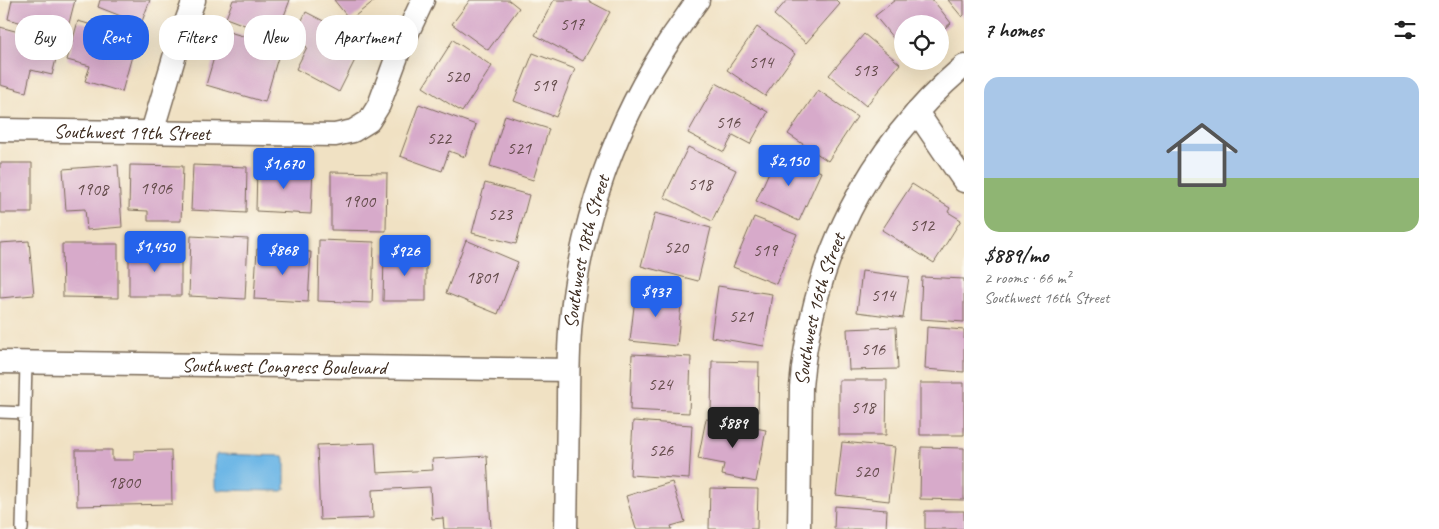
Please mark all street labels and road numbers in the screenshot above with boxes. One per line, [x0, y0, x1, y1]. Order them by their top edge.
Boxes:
street label: Southwest 19th Street [53, 119, 213, 146]
street label: Southwest 18th Street [558, 170, 616, 330]
street label: Southwest 16th Street [789, 227, 852, 387]
street label: Southwest Congress Boulevard [182, 353, 389, 380]

